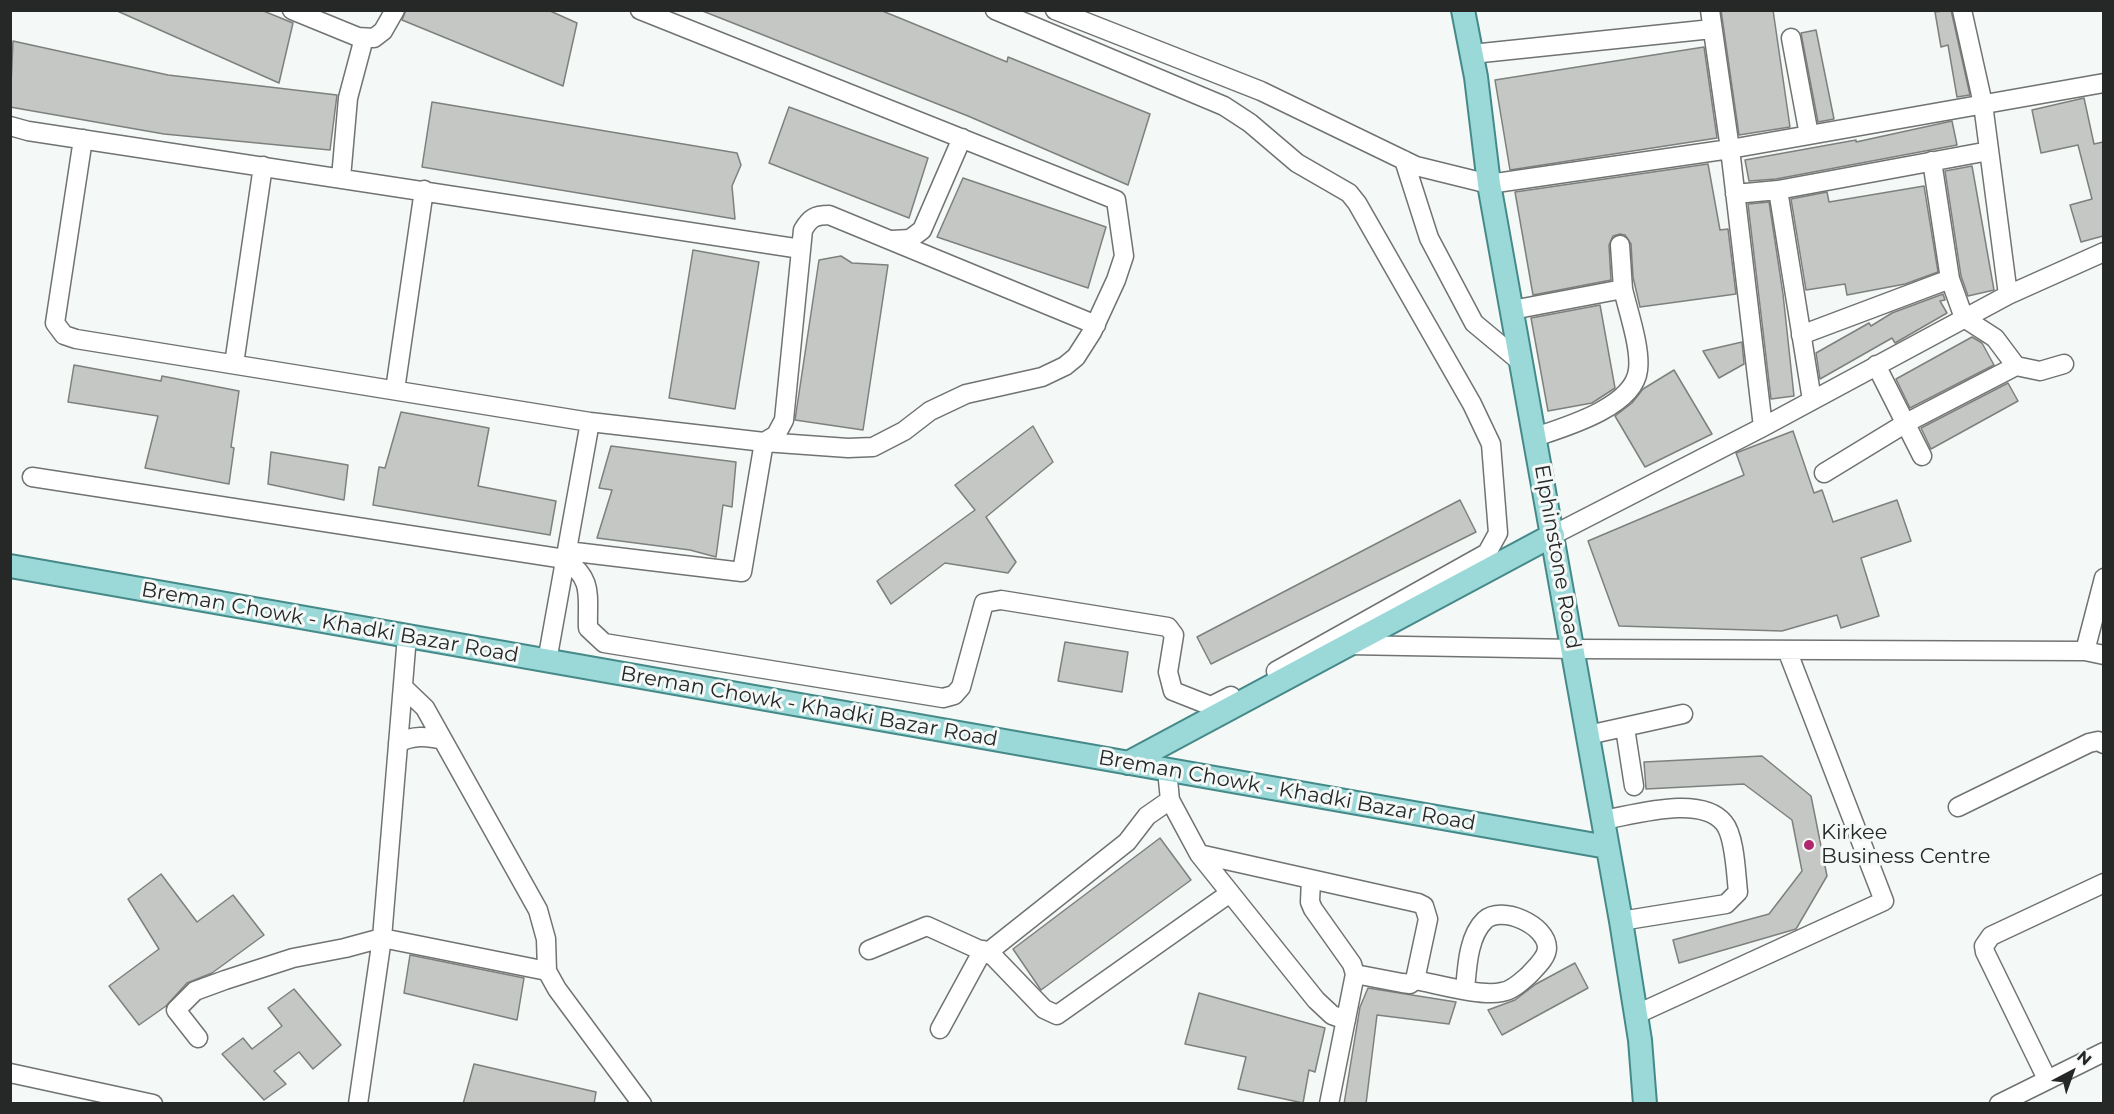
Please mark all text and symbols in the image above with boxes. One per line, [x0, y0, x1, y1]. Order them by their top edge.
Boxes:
street label: Elphinstone Road [1528, 463, 1586, 651]
street label: Breman Chowk - Khadki Bazar Road [139, 577, 521, 669]
street label: Breman Chowk - Khadki Bazar Road [618, 661, 1000, 753]
street label: Breman Chowk - Khadki Bazar Road [1096, 745, 1478, 837]
place label: Kirkee Business Centre [1821, 820, 1990, 870]
marker: Kirkee Business Centre [1802, 838, 1816, 852]
north arrow [2042, 1042, 2102, 1102]
text: N [2073, 1047, 2095, 1069]

